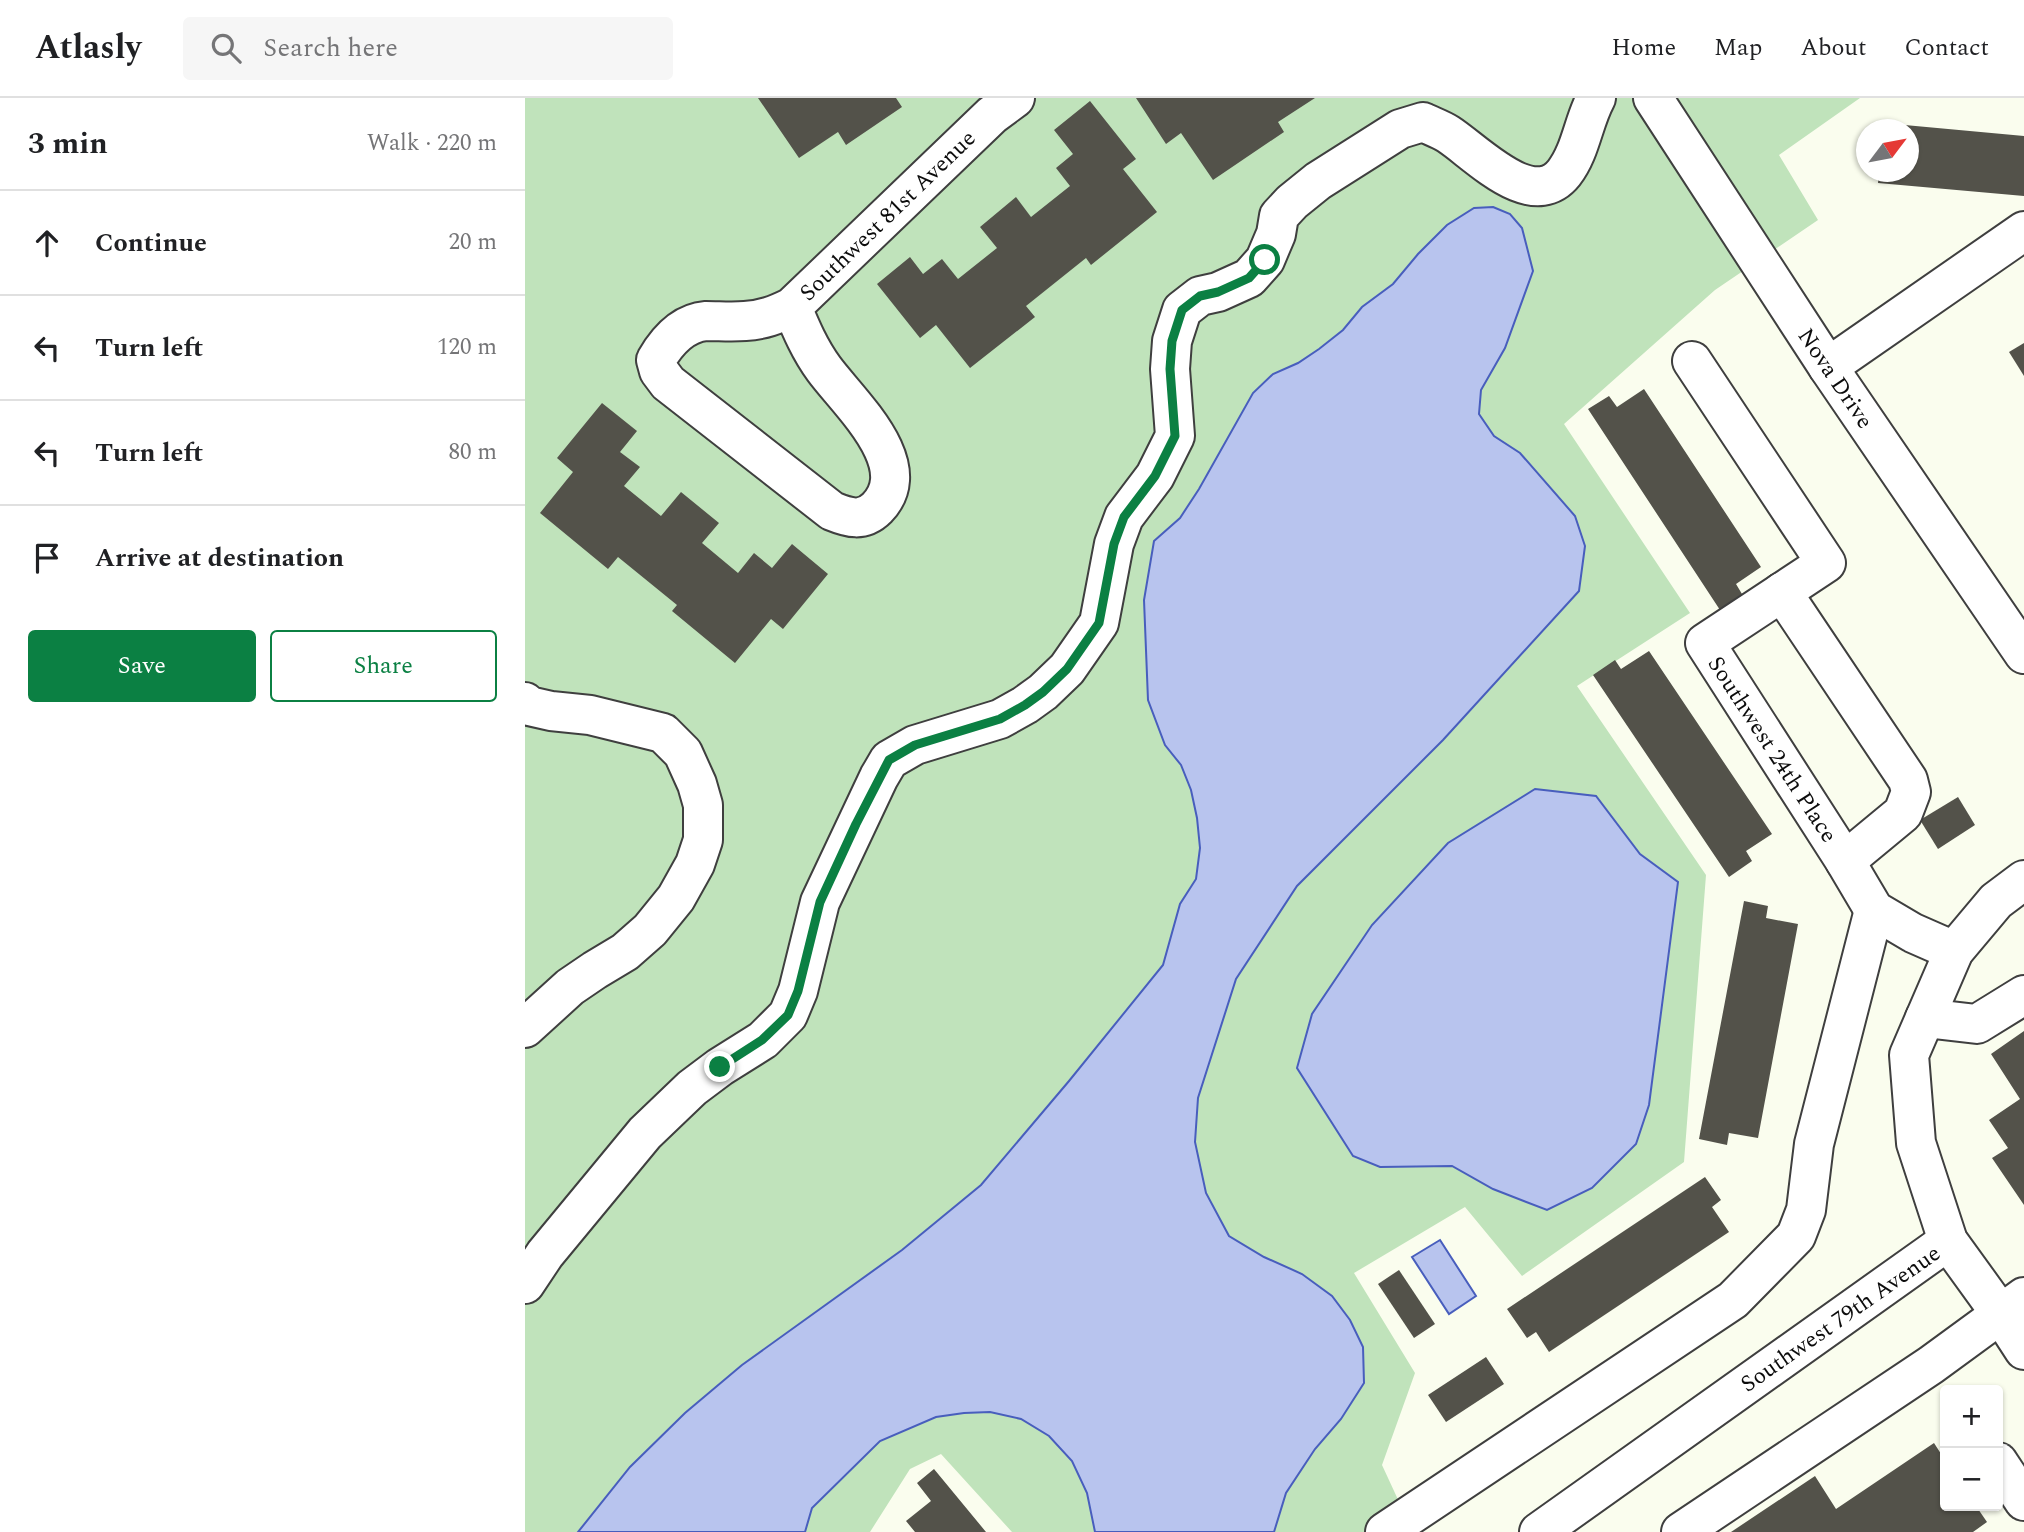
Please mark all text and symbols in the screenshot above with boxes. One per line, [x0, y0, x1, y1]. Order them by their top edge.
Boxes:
search box [183, 17, 673, 80]
text: Atlasly [35, 23, 141, 73]
text: Search here [263, 28, 398, 68]
icon: search [207, 29, 245, 67]
text: Home [1611, 30, 1676, 66]
text: Map [1714, 30, 1762, 66]
text: About [1800, 30, 1866, 66]
text: Contact [1904, 30, 1989, 66]
north arrow [1856, 119, 1919, 182]
text: 3 min [28, 121, 108, 167]
street label: Southwest 81st Avenue [792, 122, 984, 310]
text: Walk · 220 m [367, 126, 497, 161]
text: Continue [95, 223, 207, 263]
icon: ahead [28, 224, 66, 262]
text: 20 m [448, 225, 497, 260]
route start [1249, 244, 1280, 275]
street label: Nova Drive [1788, 321, 1881, 436]
text: Turn left [95, 328, 203, 368]
icon: left [28, 329, 66, 367]
text: 120 m [437, 330, 497, 365]
text: Turn left [95, 433, 203, 473]
icon: left [28, 434, 66, 472]
text: 80 m [448, 435, 497, 470]
text: Arrive at destination [95, 538, 344, 578]
icon: arrive [28, 539, 66, 577]
button: Save [28, 630, 256, 702]
button: Share [270, 630, 497, 702]
street label: Southwest 24th Place [1698, 650, 1845, 850]
route end [704, 1051, 735, 1082]
street label: Southwest 79th Avenue [1734, 1237, 1948, 1402]
map controls [1940, 1385, 2003, 1511]
button: + [1940, 1385, 2003, 1448]
button: − [1940, 1448, 2003, 1511]

